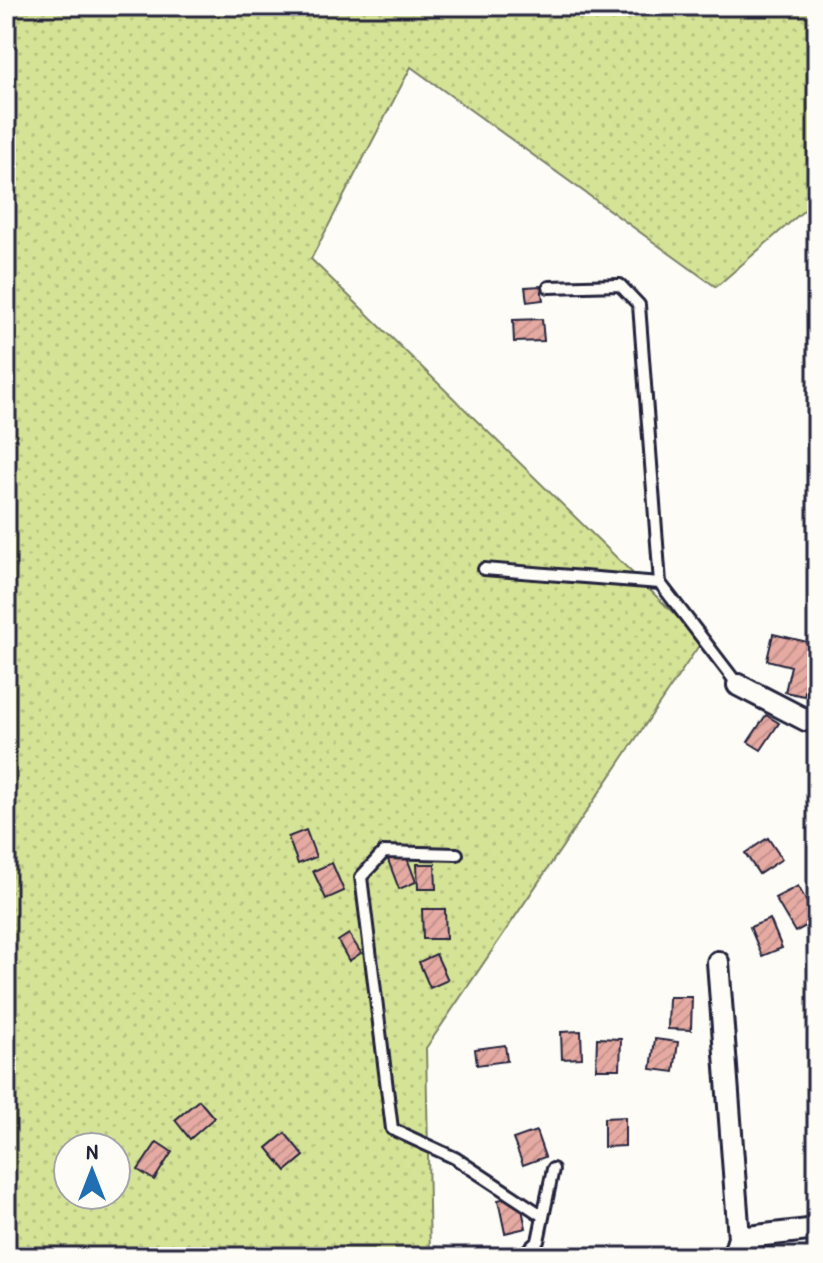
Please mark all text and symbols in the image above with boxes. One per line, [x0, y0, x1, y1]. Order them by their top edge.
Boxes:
north arrow [52, 1131, 132, 1211]
text: N [86, 1136, 98, 1166]

